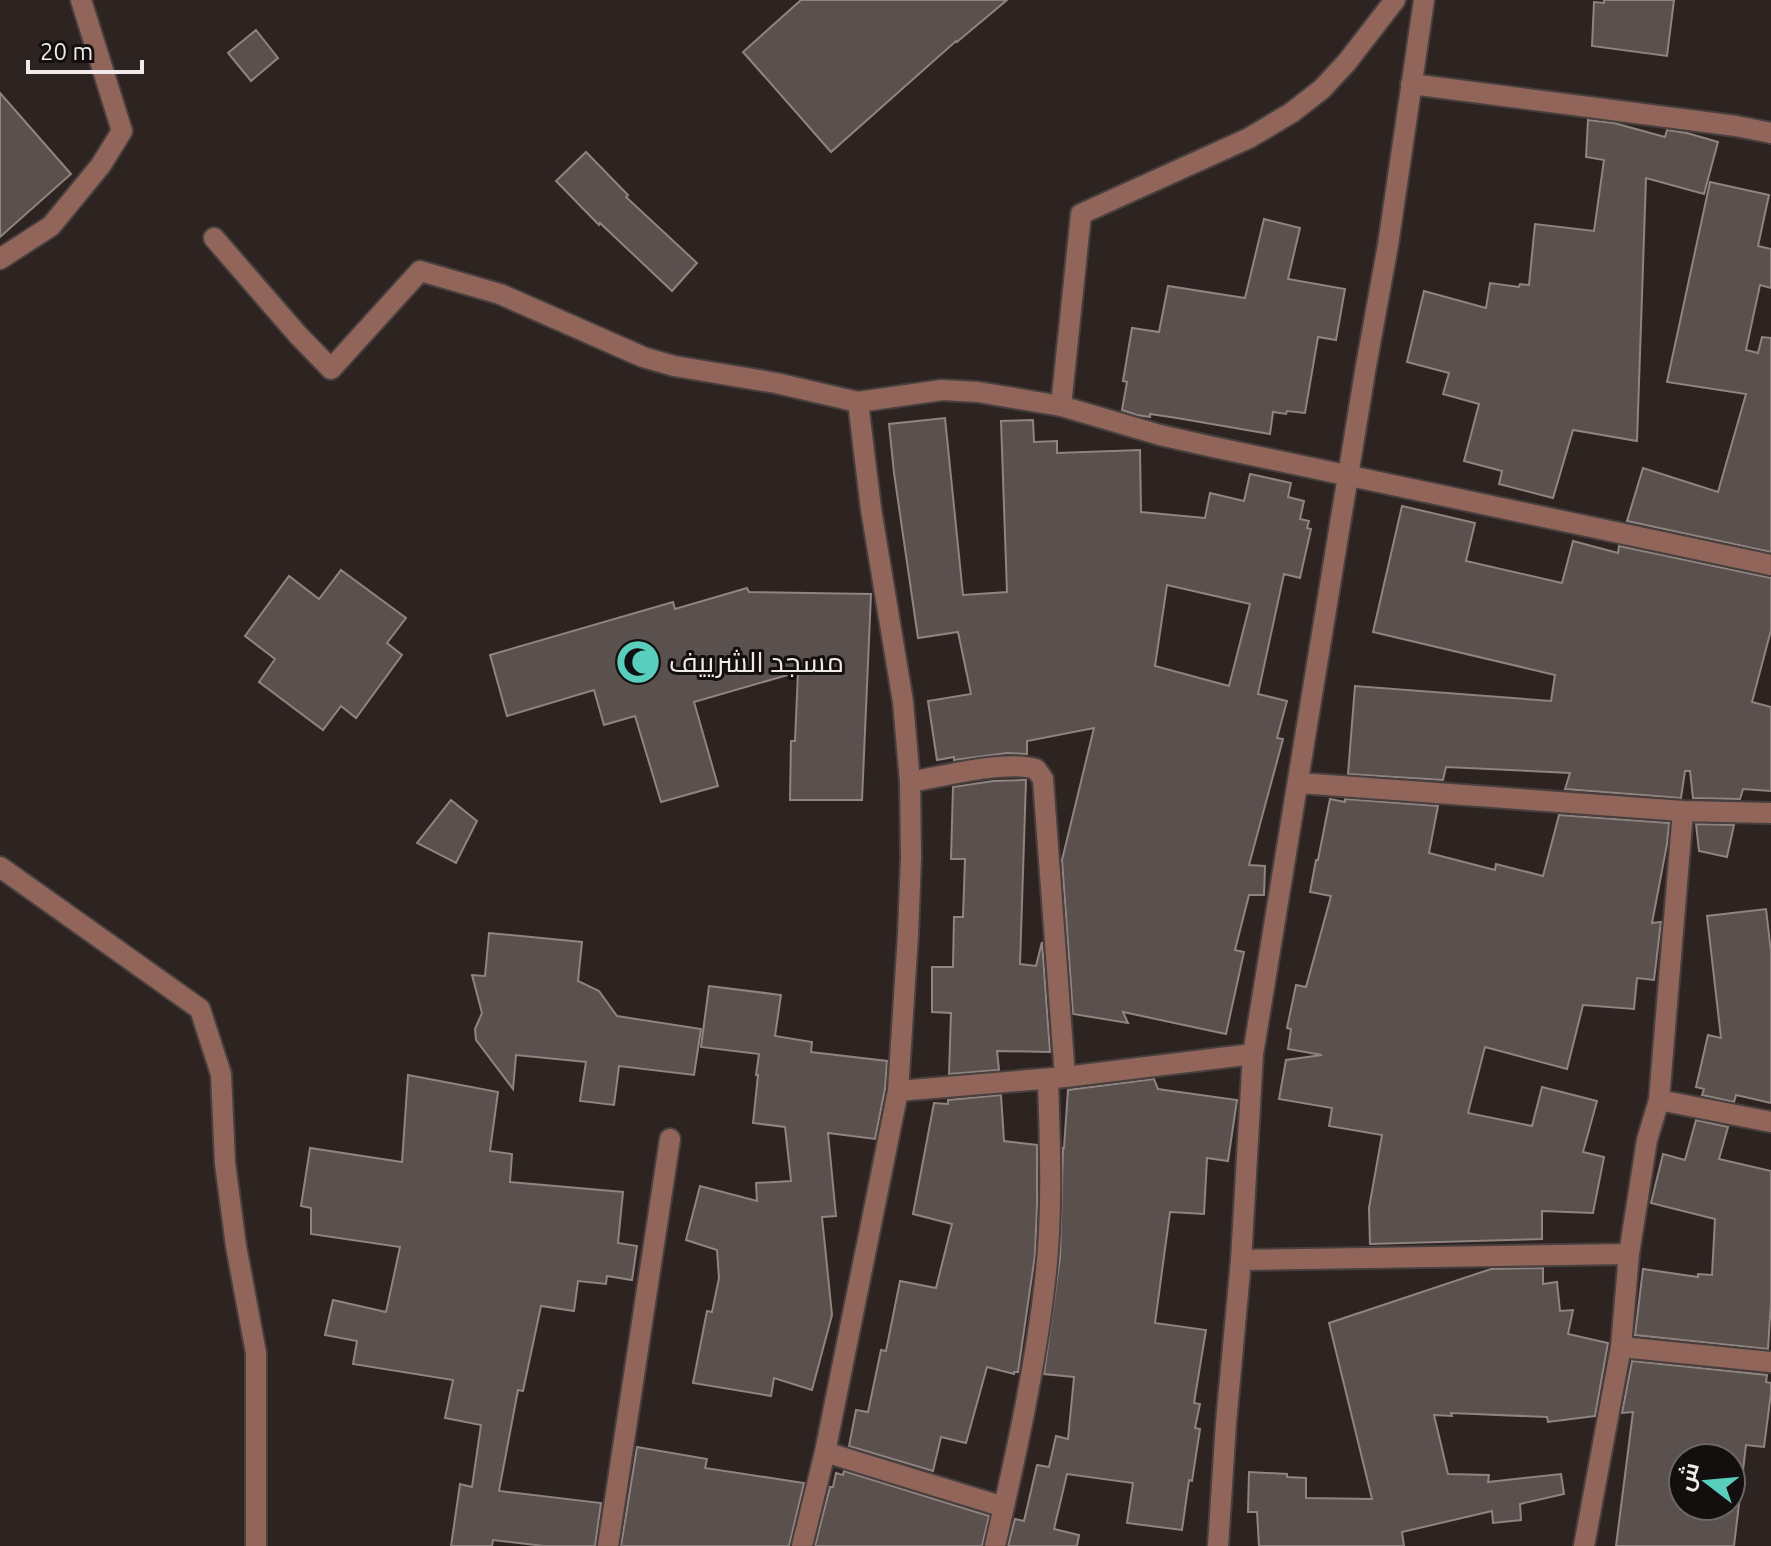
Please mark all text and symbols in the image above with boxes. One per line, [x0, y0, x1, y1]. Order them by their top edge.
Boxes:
scale bar [28, 24, 142, 74]
text: 20 m [40, 38, 93, 65]
mosque icon: مسجد الشرييف [614, 638, 662, 686]
place label: مسجد الشرييف [669, 646, 844, 678]
north arrow [1667, 1442, 1747, 1522]
text: ش [1671, 1459, 1705, 1494]

